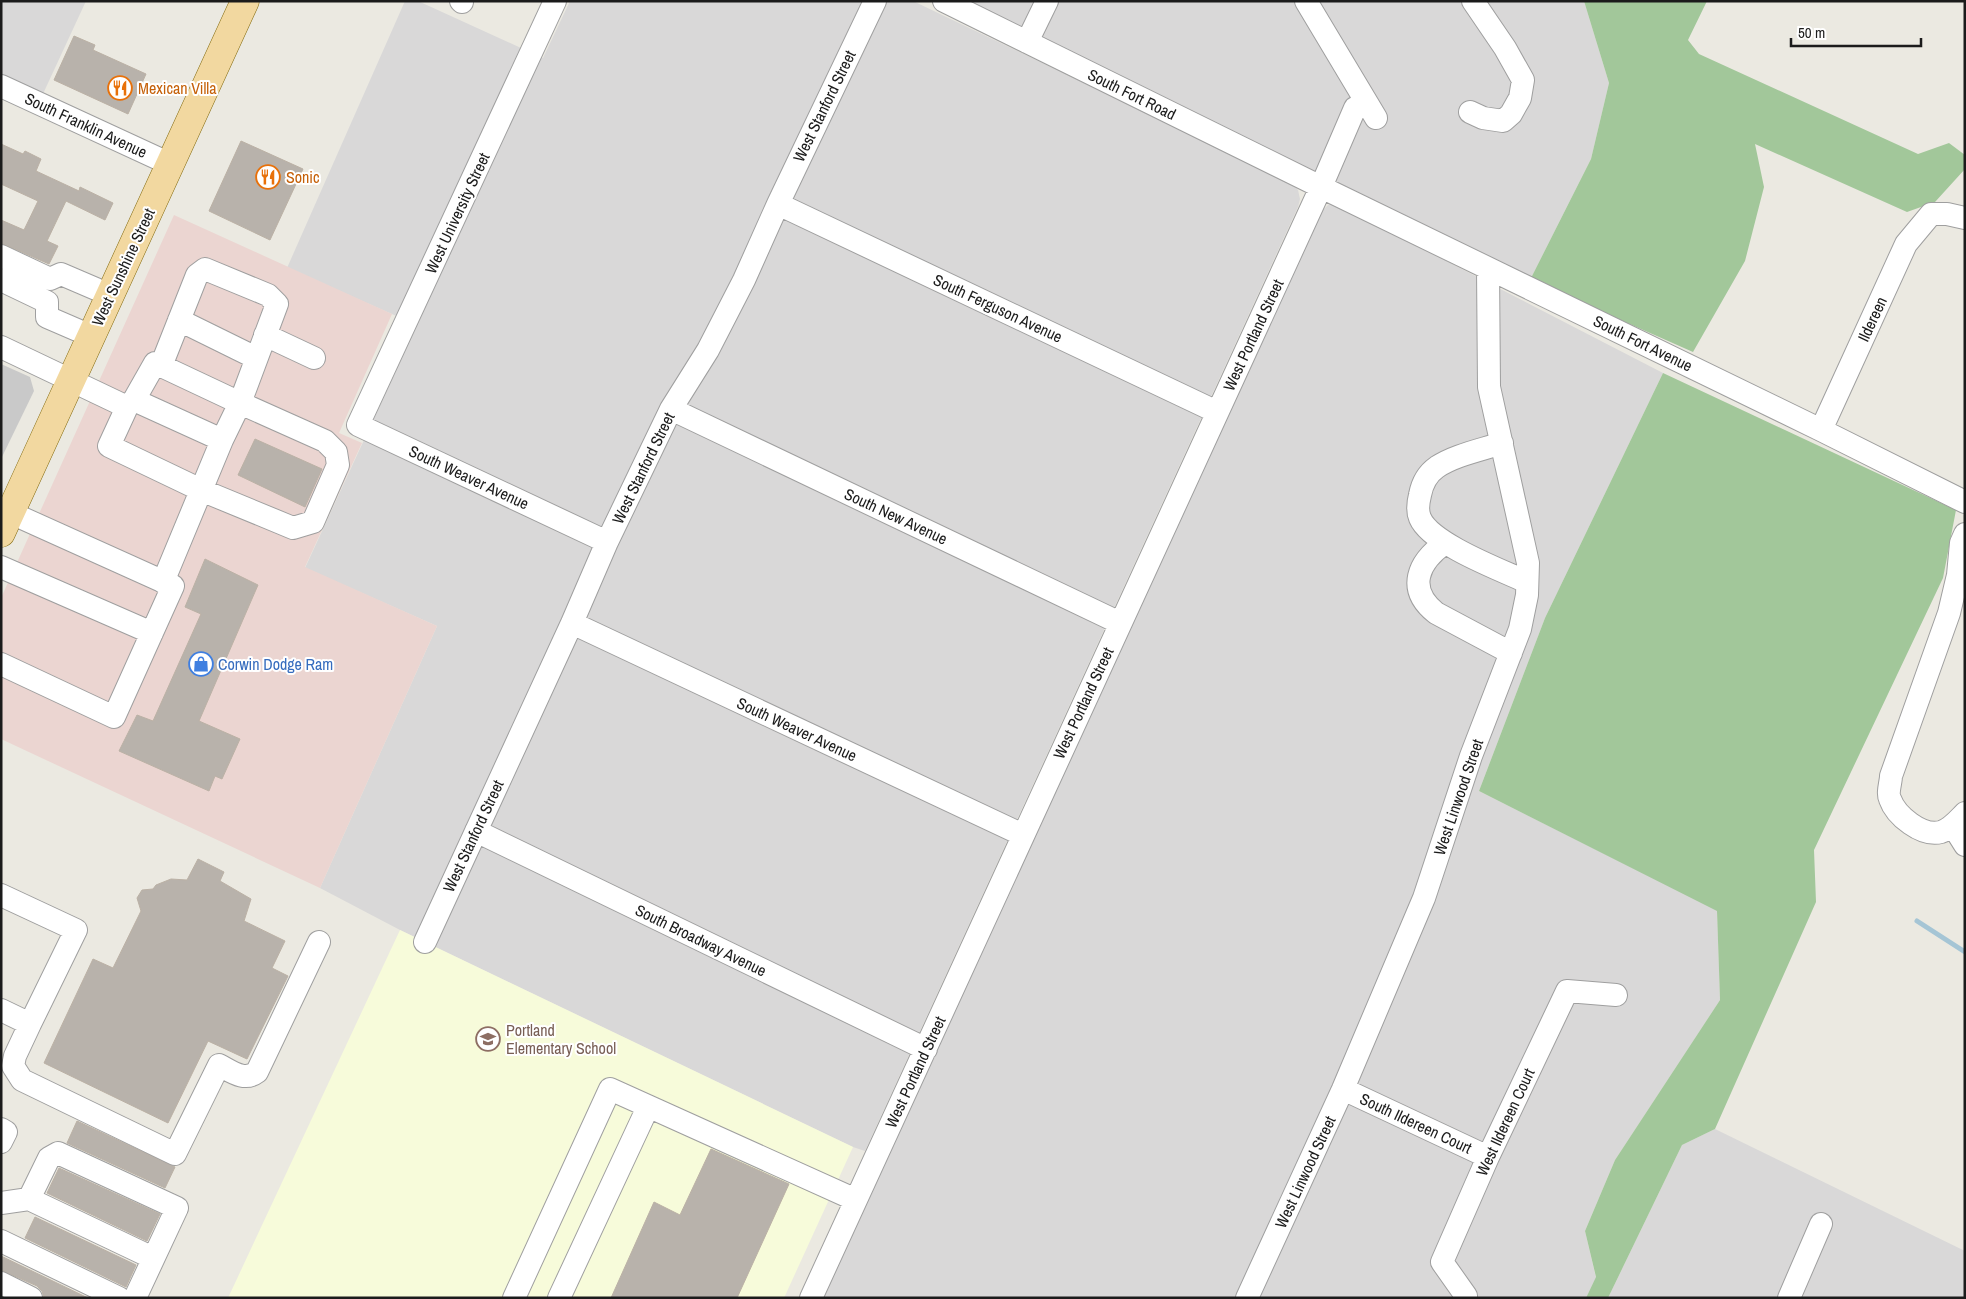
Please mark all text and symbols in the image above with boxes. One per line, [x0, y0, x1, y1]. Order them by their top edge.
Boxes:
scale bar [1791, 15, 1921, 47]
text: 50 m [1798, 22, 1825, 43]
street label: West Stanford Street [787, 46, 861, 165]
street label: South Fort Road [1084, 63, 1180, 125]
restaurant icon: Mexican Villa [107, 75, 133, 101]
place label: Mexican Villa [138, 77, 217, 99]
street label: South Franklin Avenue [21, 87, 151, 163]
street label: West University Street [419, 149, 495, 277]
restaurant icon: Sonic [255, 164, 281, 190]
place label: Sonic [286, 166, 320, 188]
street label: West Sunshine Street [86, 204, 160, 329]
street label: South Ferguson Avenue [930, 268, 1066, 348]
street label: West Portland Street [1217, 275, 1289, 394]
street label: Ildereen [1852, 293, 1892, 345]
street label: South Fort Avenue [1590, 309, 1696, 377]
street label: West Stanford Street [606, 408, 680, 527]
street label: South Weaver Avenue [405, 440, 533, 514]
street label: South New Avenue [841, 482, 951, 550]
street label: West Portland Street [1047, 643, 1119, 762]
shop icon: Corwin Dodge Ram [188, 651, 214, 677]
place label: Corwin Dodge Ram [218, 653, 333, 675]
street label: South Weaver Avenue [733, 692, 861, 766]
street label: West Linwood Street [1428, 736, 1488, 858]
street label: West Stanford Street [437, 776, 509, 896]
street label: South Broadway Avenue [632, 899, 770, 981]
street label: West Portland Street [879, 1012, 951, 1131]
place label: Portland Elementary School [506, 1019, 616, 1059]
school or university icon: Portland Elementary School [475, 1026, 501, 1052]
street label: West Ildereen Court [1470, 1064, 1540, 1179]
street label: South Ildereen Court [1356, 1087, 1476, 1159]
street label: West Linwood Street [1269, 1112, 1341, 1232]

